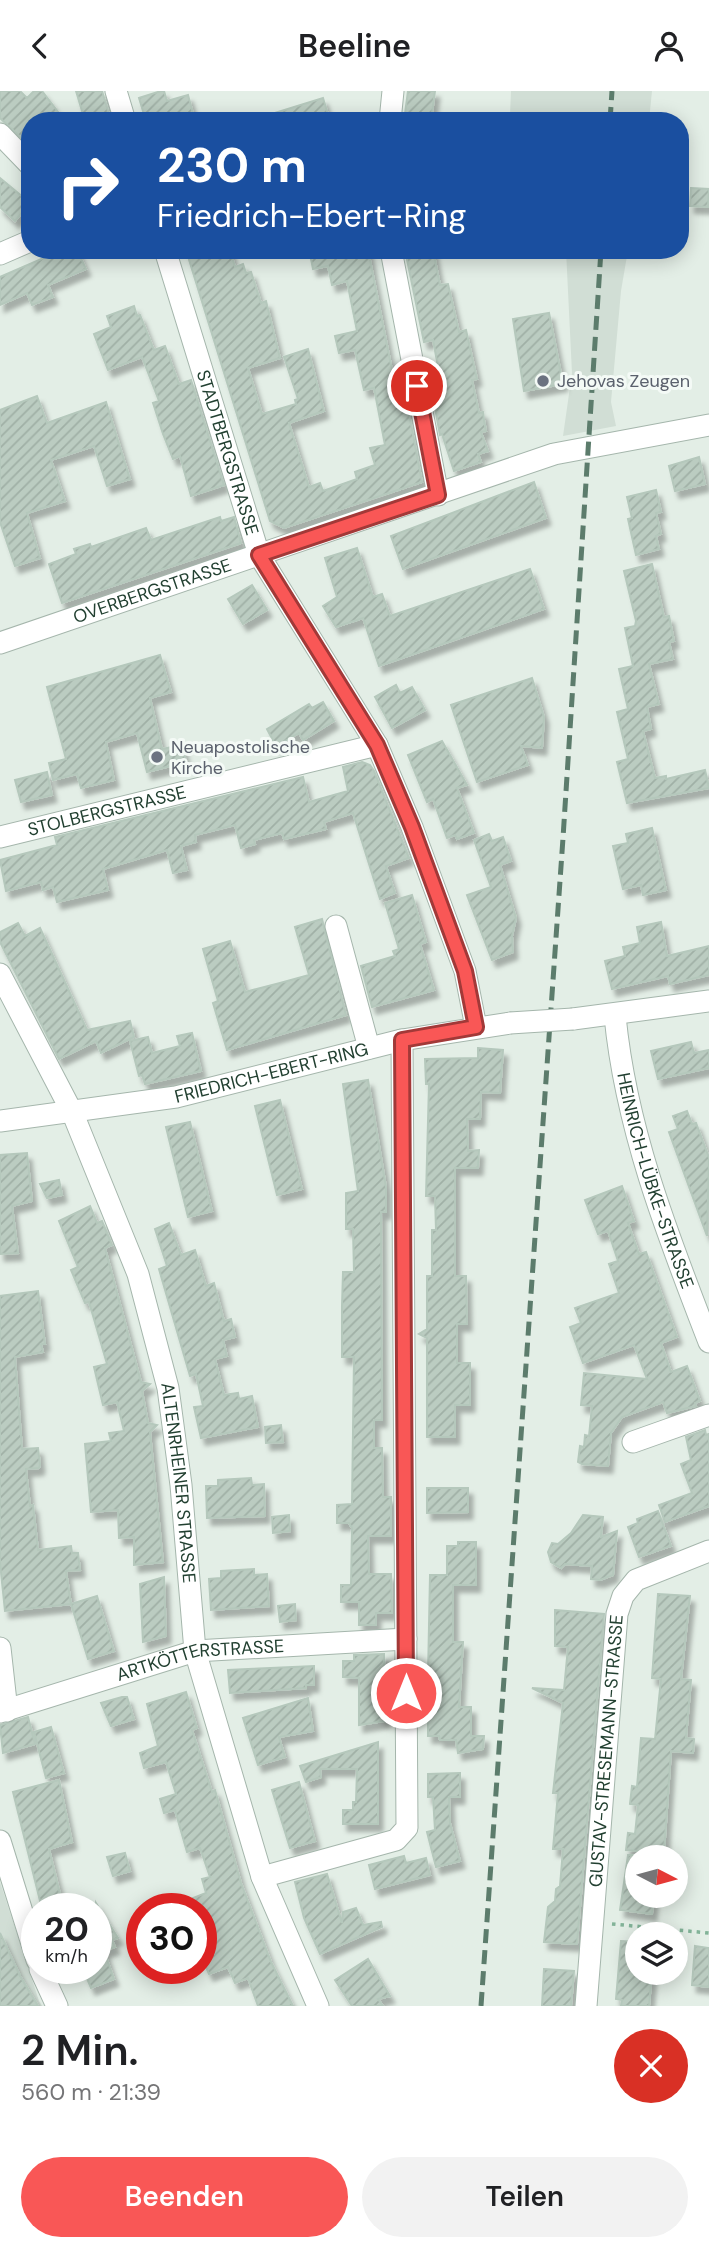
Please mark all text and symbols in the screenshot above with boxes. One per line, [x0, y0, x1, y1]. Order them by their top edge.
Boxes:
text: Beeline [298, 25, 411, 67]
icon: back [21, 27, 59, 65]
icon: person [650, 27, 688, 65]
text: 230 m [157, 133, 307, 197]
icon: right [42, 140, 133, 231]
text: Friedrich-Ebert-Ring [157, 195, 466, 237]
pin [387, 356, 447, 416]
street label: STADTBERGSTRASSE [191, 367, 264, 538]
icon: arrive [398, 367, 436, 405]
place label: Jehovas Zeugen [557, 369, 690, 393]
marker: Jehovas Zeugen [535, 373, 551, 389]
street label: OVERBERGSTRASSE [70, 553, 235, 629]
place label: Neuapostolische Kirche [171, 735, 310, 780]
marker: Neuapostolische Kirche [149, 749, 165, 765]
street label: STOLBERGSTRASSE [25, 780, 189, 842]
street label: FRIEDRICH-EBERT-RING [172, 1037, 371, 1109]
street label: HEINRICH-LÜBKE-STRASSE [611, 1071, 699, 1292]
street label: ALTENRHEINER STRASSE [155, 1381, 201, 1584]
street label: GUSTAV-STRESEMANN-STRASSE [583, 1614, 629, 1888]
street label: ARTKÖTTERSTRASSE [113, 1634, 285, 1687]
position arrow [369, 1656, 443, 1730]
north arrow [625, 1845, 688, 1907]
map controls [625, 1845, 688, 1985]
speed limit sign: 30 [126, 1893, 217, 1984]
text: 20 [44, 1906, 89, 1952]
button: layers [625, 1922, 688, 1985]
text: km/h [45, 1944, 88, 1968]
text: 2 Min. [21, 2023, 139, 2078]
button: close [614, 2029, 688, 2103]
text: 560 m · 21:39 [21, 2077, 161, 2107]
button: Beenden [21, 2157, 348, 2237]
button: Teilen [362, 2157, 688, 2237]

